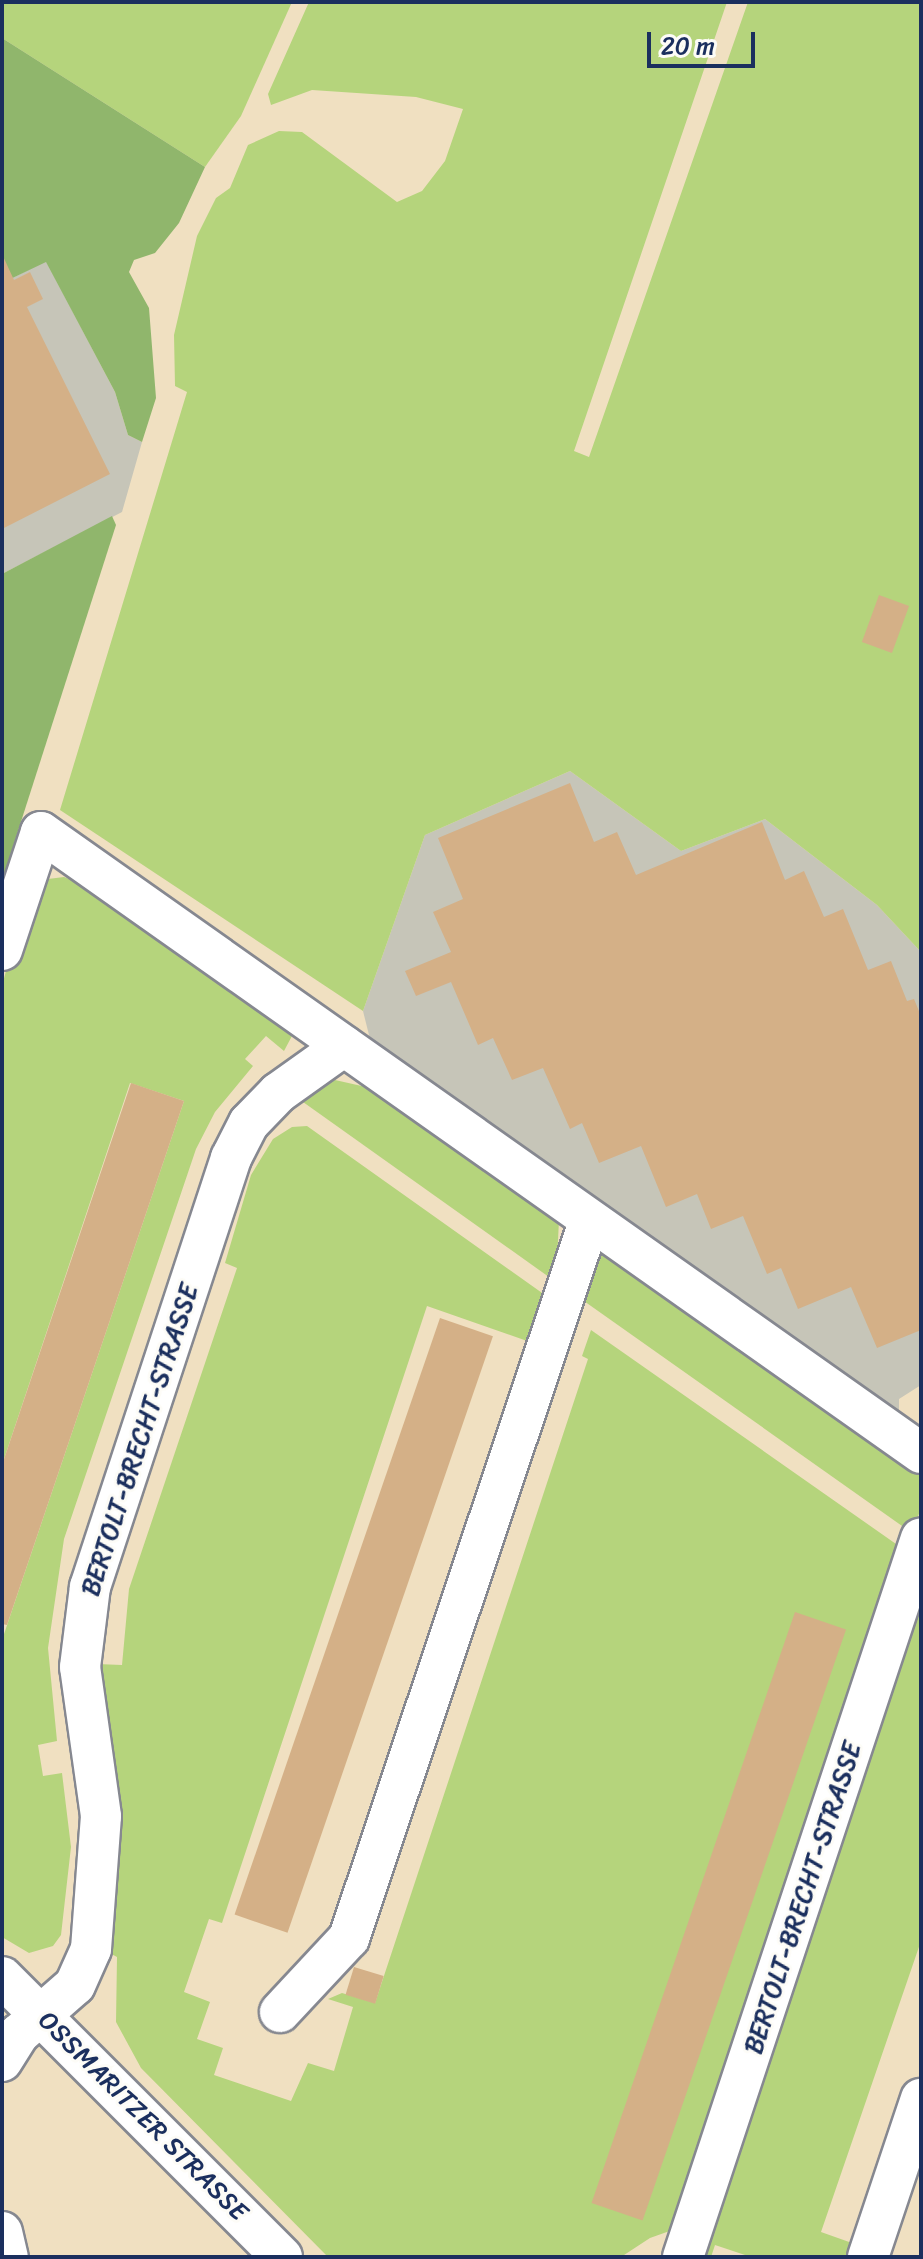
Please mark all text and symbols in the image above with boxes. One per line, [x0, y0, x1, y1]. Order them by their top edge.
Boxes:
scale bar [651, 16, 759, 66]
text: 20 m [661, 25, 715, 67]
street label: BERTOLT-BRECHT-STRASSE [75, 1280, 205, 1600]
street label: BERTOLT-BRECHT-STRASSE [738, 1738, 868, 2058]
street label: OSSMARITZER STRASSE [31, 2004, 255, 2228]

